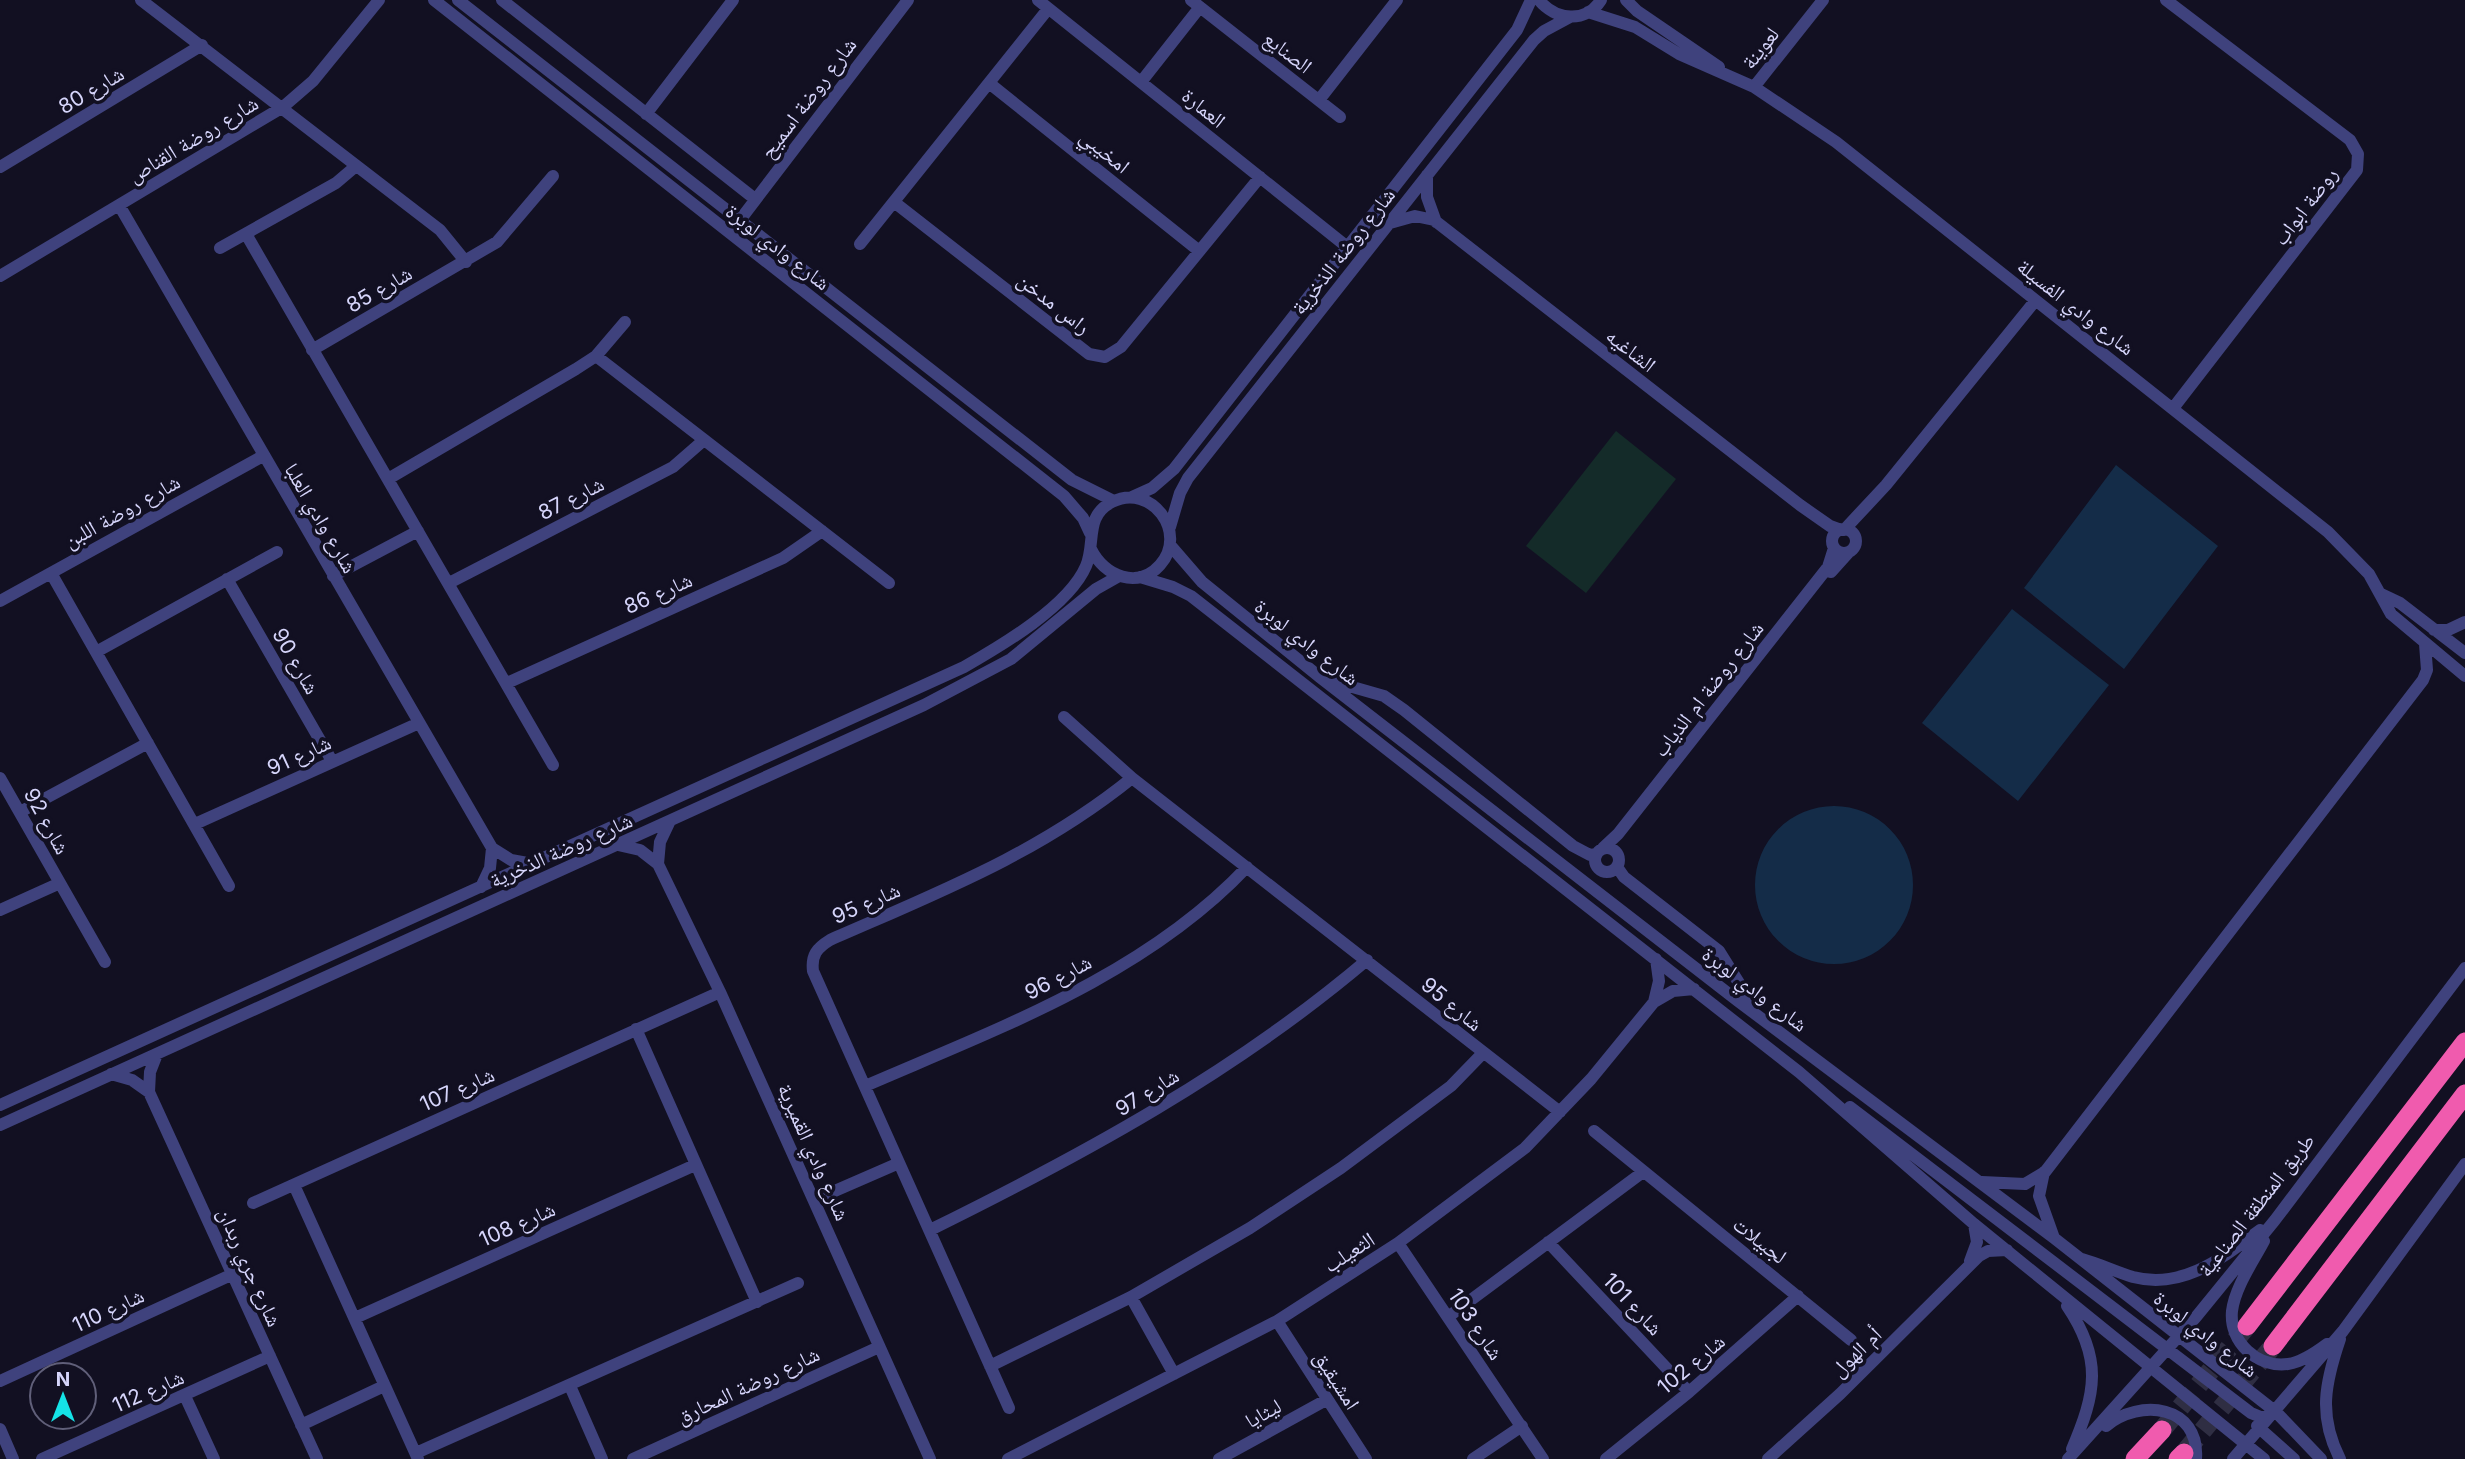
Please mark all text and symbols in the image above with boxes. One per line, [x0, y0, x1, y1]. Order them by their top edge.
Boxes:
street label: لعوينة [1736, 22, 1784, 74]
street label: الصنايع [1258, 25, 1317, 79]
street label: شارع روضة اسميح [754, 33, 862, 164]
street label: شارع 80 [54, 61, 129, 120]
street label: العمارة [1177, 83, 1231, 133]
street label: شارع روضة القناص [123, 90, 263, 189]
street label: امخيبي [1072, 123, 1135, 182]
street label: روضة ابواب [2267, 162, 2343, 250]
street label: شارع روضة الذخرية [1286, 183, 1401, 320]
street label: شارع وادي لوبرة [718, 199, 835, 299]
street label: شارع وادي الفسيلة [2010, 253, 2140, 364]
street label: شارع 85 [342, 260, 417, 319]
street label: راس مدخن [1012, 267, 1095, 340]
street label: الشاغيه [1601, 323, 1661, 377]
street label: شارع وادي العلبا [276, 459, 363, 580]
street label: شارع روضة اللبن [60, 469, 185, 554]
street label: شارع 87 [534, 471, 609, 526]
street label: شارع 86 [620, 567, 696, 620]
street label: شارع وادي لوبرة [1247, 594, 1364, 694]
street label: شارع روضة ام الذياب [1647, 616, 1770, 763]
street label: شارع 90 [266, 624, 325, 699]
street label: شارع 91 [263, 729, 335, 781]
street label: شارع 92 [18, 784, 75, 859]
street label: شارع روضة الذخرية [486, 807, 637, 894]
street label: شارع 95 [828, 877, 904, 930]
street label: شارع وادي لوبرة [1695, 941, 1813, 1040]
street label: شارع 96 [1020, 949, 1096, 1006]
street label: شارع 95 [1416, 972, 1488, 1037]
street label: شارع 107 [416, 1061, 499, 1117]
street label: شارع 97 [1111, 1063, 1184, 1122]
street label: شارع وادي القميرية [769, 1080, 855, 1226]
street label: طريق المنطقة الصناعية [2192, 1128, 2320, 1282]
street label: شارع 108 [475, 1196, 559, 1253]
street label: شارع جري ربدان [209, 1204, 287, 1332]
street label: لجبيلات [1728, 1211, 1792, 1269]
street label: الثعيلب [1319, 1226, 1379, 1278]
street label: شارع 101 [1597, 1268, 1668, 1341]
street label: شارع 110 [68, 1283, 148, 1338]
street label: شارع 103 [1442, 1284, 1509, 1365]
street label: شارع وادي لوبرة [2146, 1286, 2263, 1386]
street label: أم الهول [1825, 1322, 1888, 1384]
street label: شارع 102 [1652, 1329, 1730, 1400]
street label: شارع روضة المحارق [673, 1341, 824, 1430]
street label: امشيقيق [1308, 1346, 1365, 1415]
north arrow [28, 1361, 98, 1431]
street label: شارع 112 [108, 1364, 188, 1419]
text: N [56, 1368, 70, 1391]
street label: ليثايا [1241, 1393, 1285, 1433]

